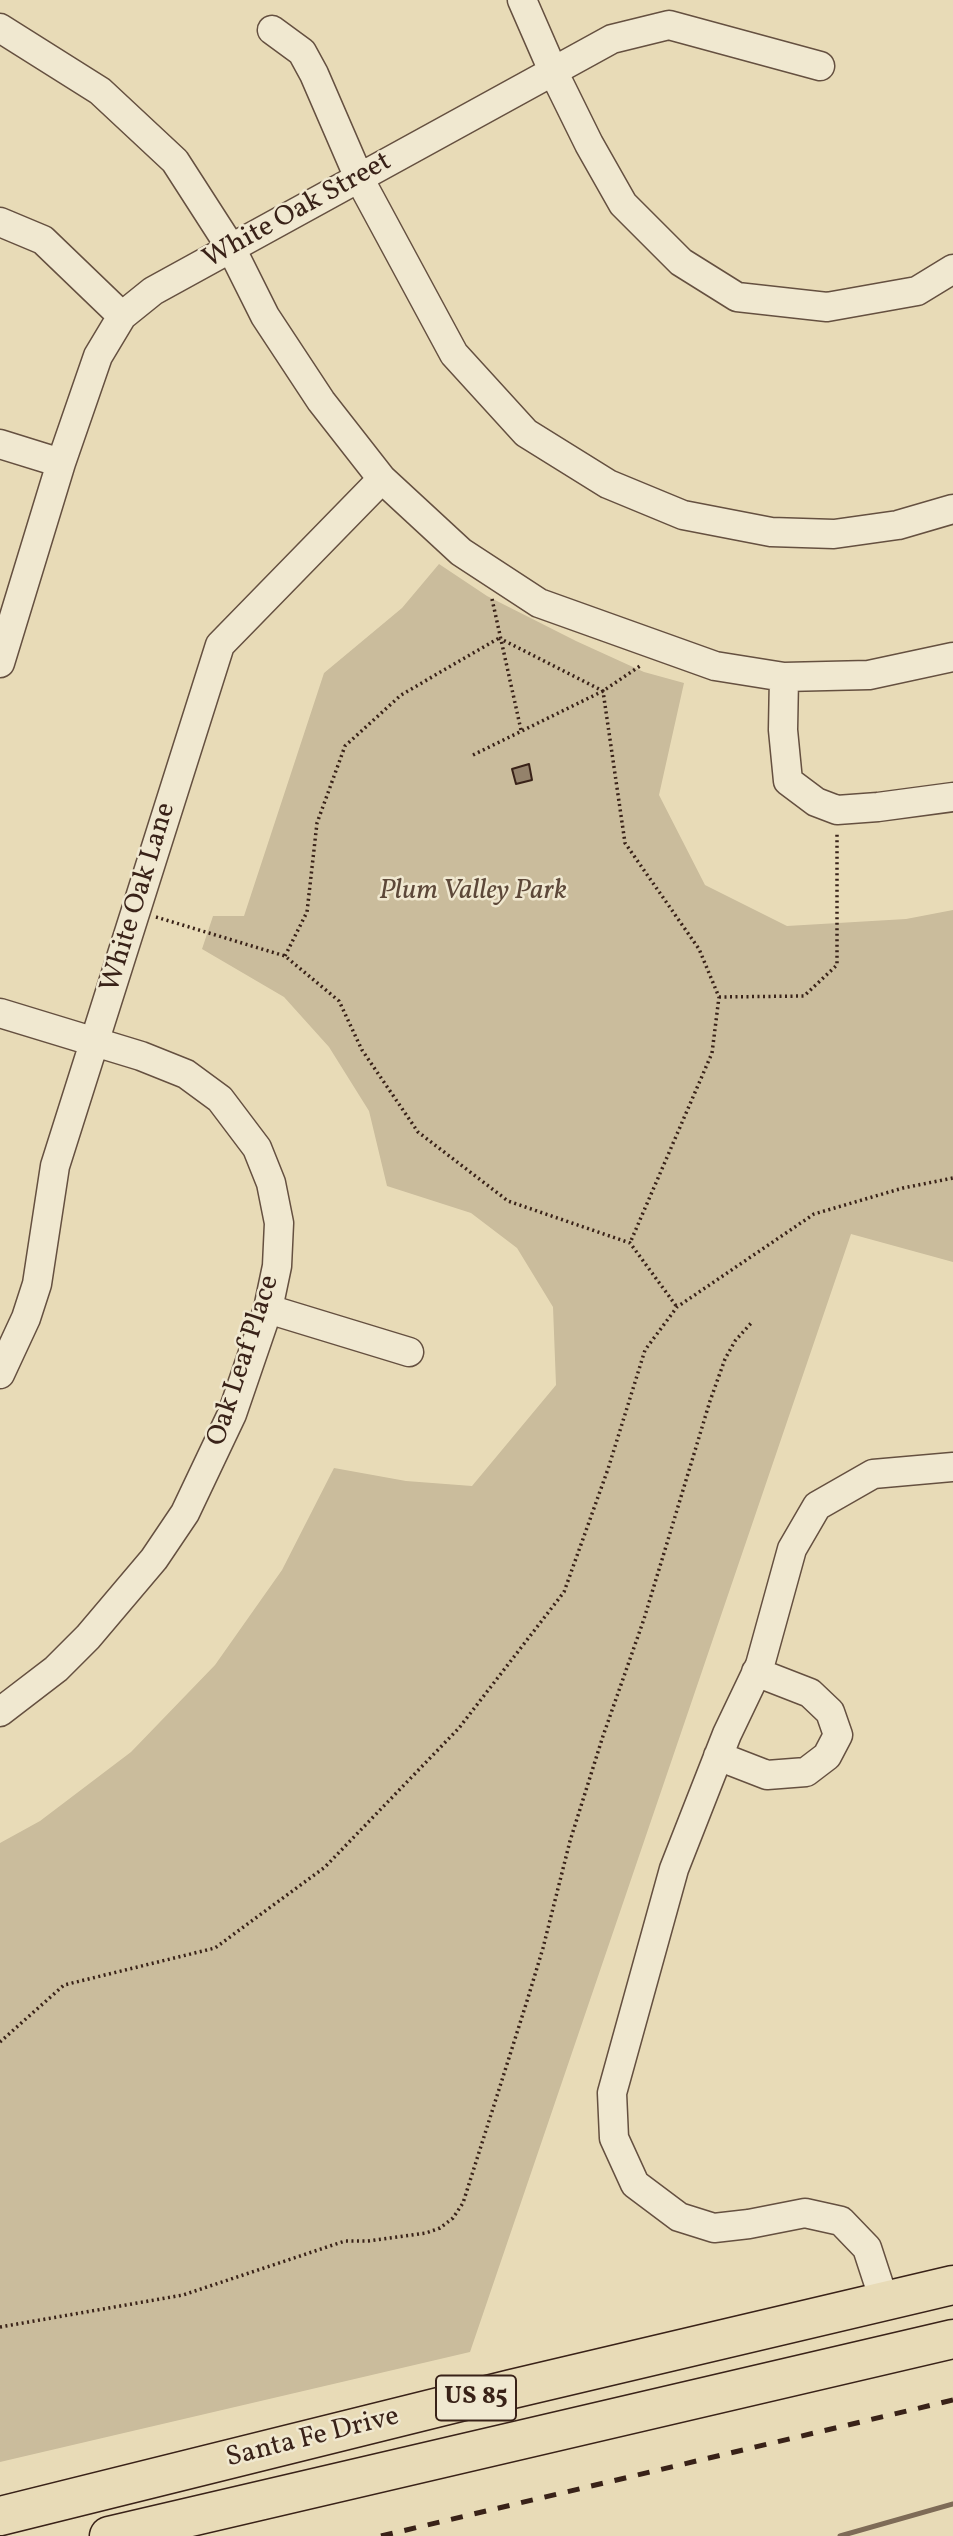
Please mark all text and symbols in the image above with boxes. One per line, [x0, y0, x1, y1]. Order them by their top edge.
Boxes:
street label: White Oak Street [198, 146, 398, 278]
street label: White Oak Lane [95, 799, 185, 997]
park label: Plum Valley Park [379, 876, 567, 910]
street label: Oak Leaf Place [202, 1271, 288, 1451]
road number: US 85 [436, 2376, 516, 2420]
street label: Santa Fe Drive [223, 2401, 403, 2477]

